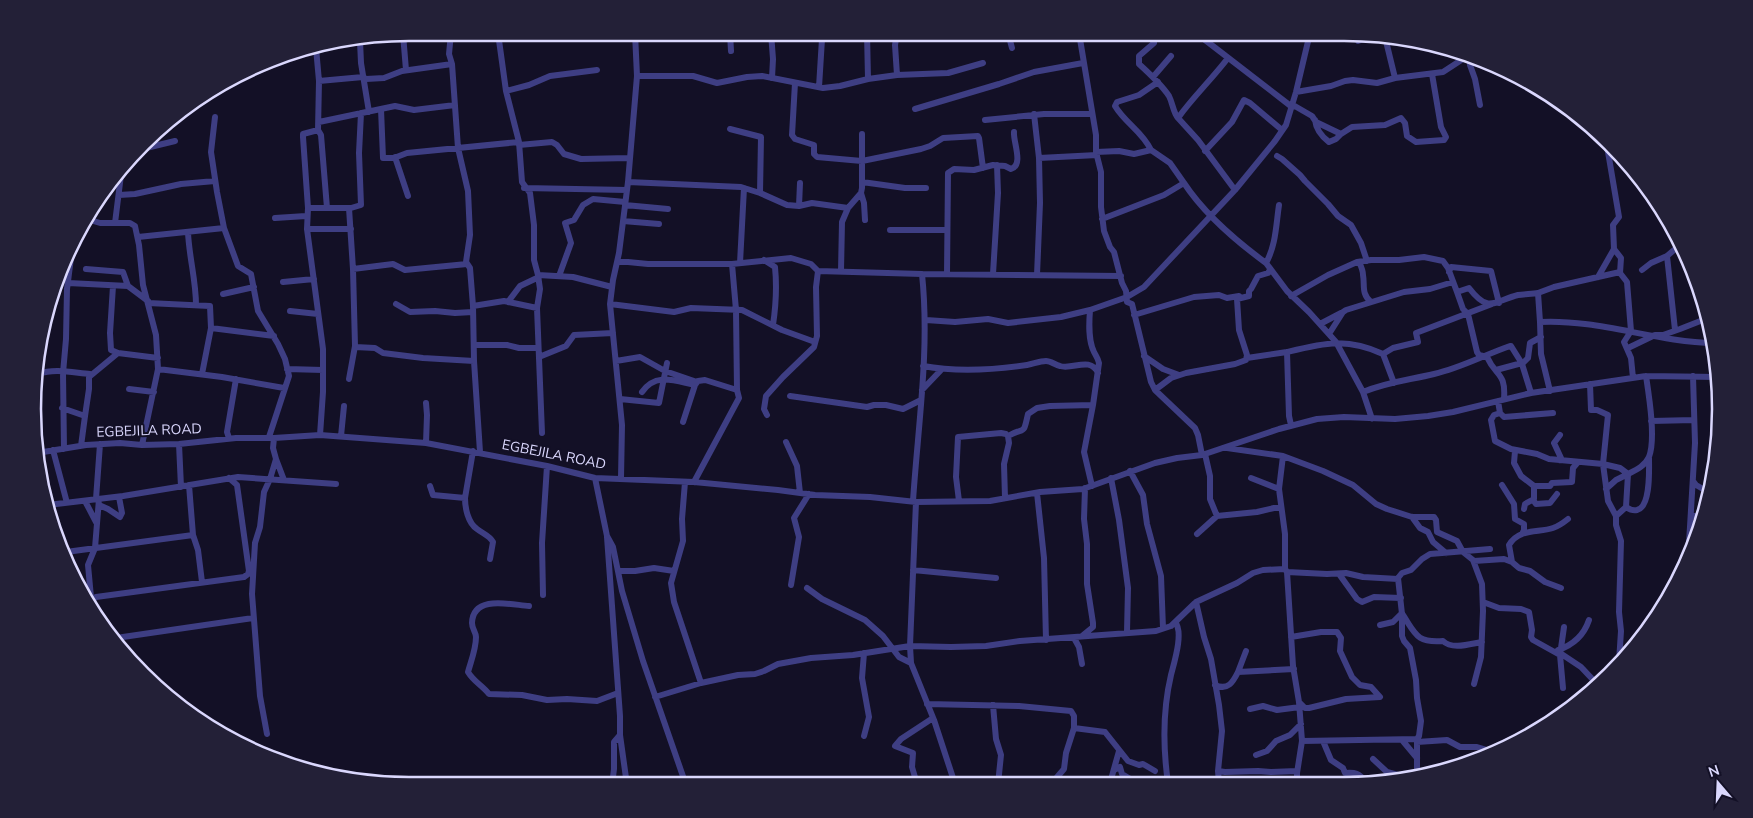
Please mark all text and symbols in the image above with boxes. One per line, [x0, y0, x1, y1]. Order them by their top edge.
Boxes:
street label: EGBEJILA ROAD [96, 419, 202, 442]
street label: EGBEJILA ROAD [500, 435, 608, 474]
north arrow [1693, 758, 1743, 808]
text: N [1706, 760, 1722, 782]

